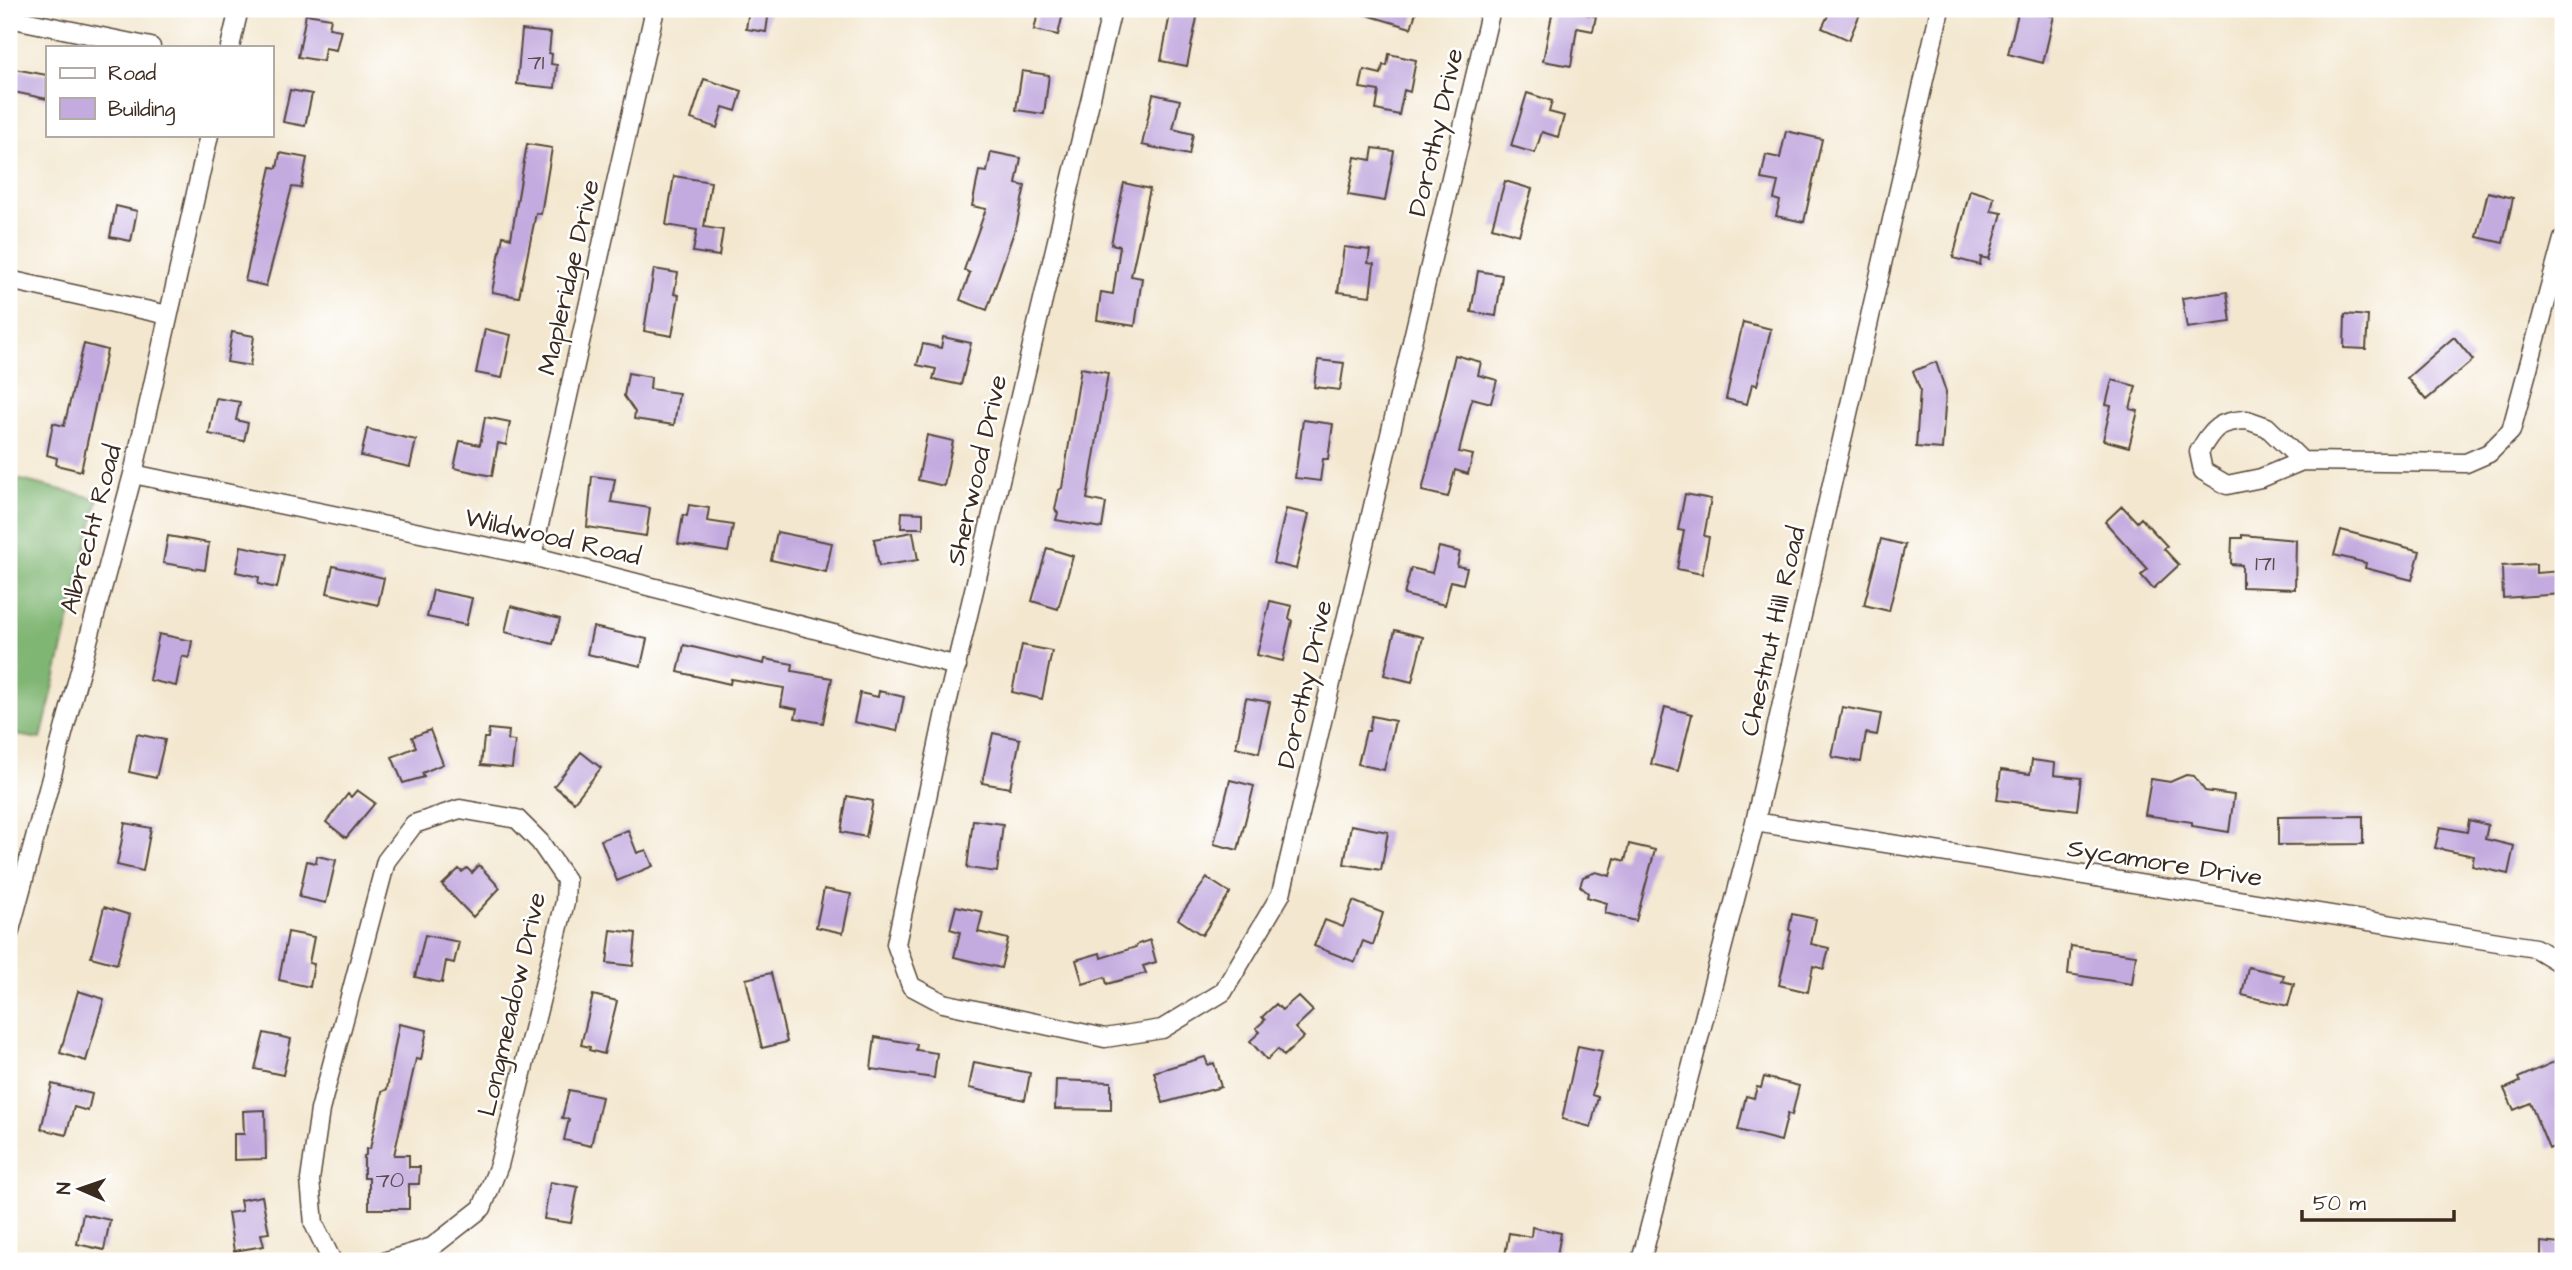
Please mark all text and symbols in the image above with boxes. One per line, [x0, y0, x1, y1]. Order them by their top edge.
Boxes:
street label: Dorothy Drive [1399, 45, 1475, 220]
legend [46, 46, 273, 136]
house number: 71 [527, 46, 545, 78]
text: Road [108, 59, 156, 88]
text: Building [108, 95, 176, 126]
street label: Mapleridge Drive [529, 176, 611, 379]
street label: Sherwood Drive [938, 371, 1016, 569]
street label: Albrecht Road [51, 441, 131, 618]
street label: Wildwood Road [461, 499, 644, 575]
street label: Chestnut Hill Road [1731, 523, 1815, 740]
house number: 171 [2255, 547, 2275, 579]
street label: Dorothy Drive [1268, 597, 1344, 772]
street label: Sycamore Drive [2064, 830, 2265, 898]
street label: Longmeadow Drive [469, 889, 557, 1120]
north arrow [46, 1154, 116, 1224]
house number: 70 [376, 1164, 404, 1196]
scale bar [2302, 1179, 2455, 1223]
text: N [51, 1182, 78, 1195]
text: 50 m [2313, 1189, 2367, 1218]

